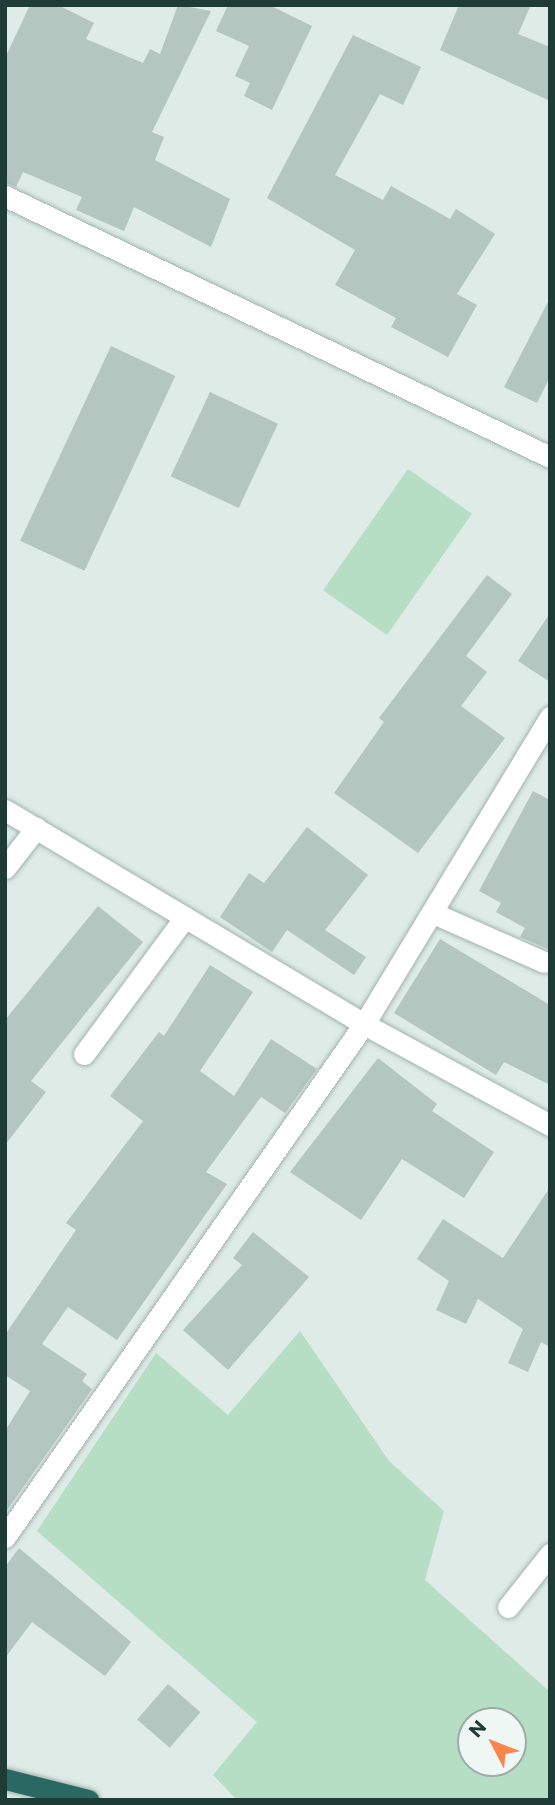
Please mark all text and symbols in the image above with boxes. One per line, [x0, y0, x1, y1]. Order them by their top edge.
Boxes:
north arrow [457, 1707, 527, 1777]
text: N [464, 1716, 491, 1742]

